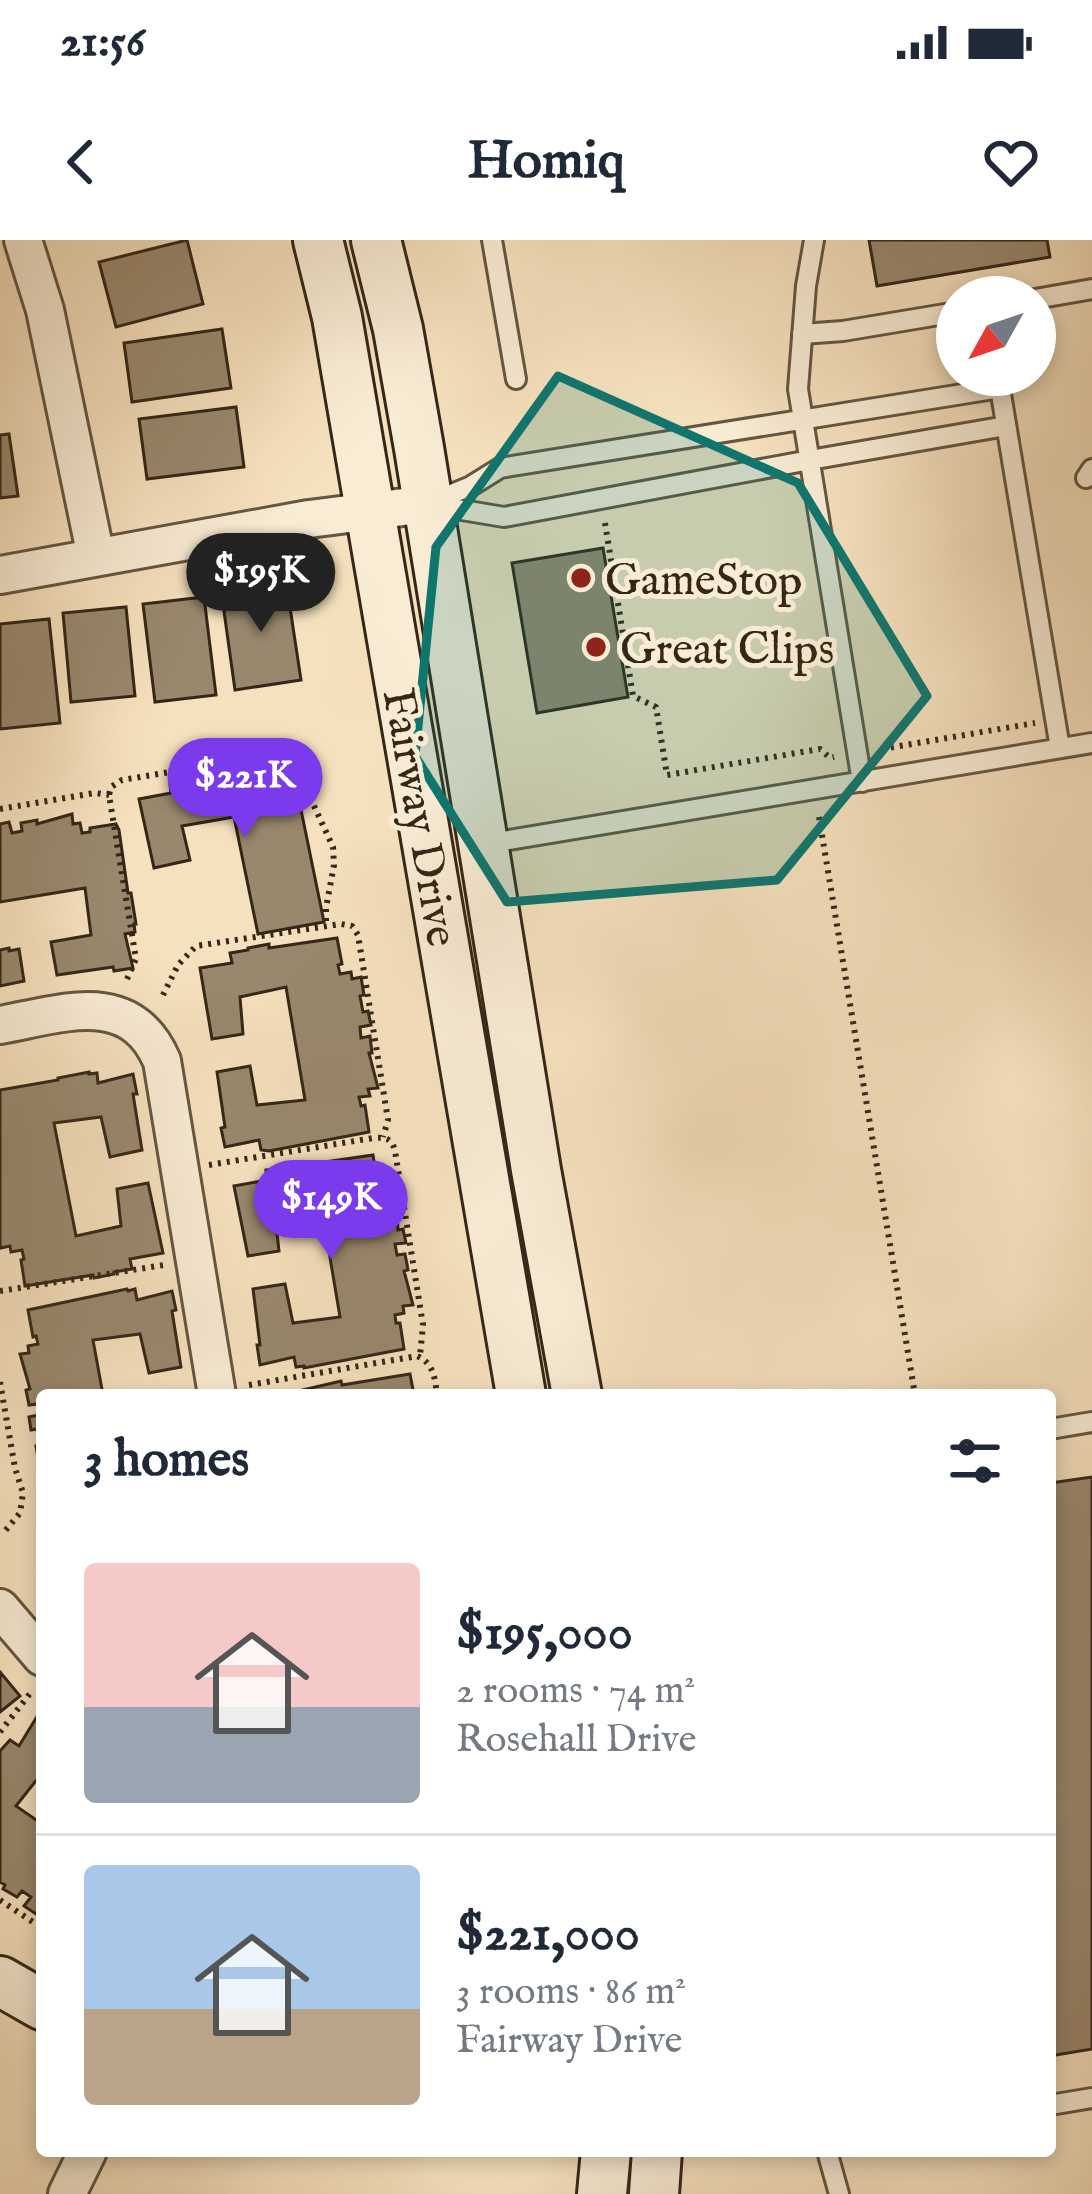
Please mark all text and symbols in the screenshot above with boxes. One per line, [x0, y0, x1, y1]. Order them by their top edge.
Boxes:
text: 21:56 [60, 14, 145, 71]
text: Homiq [467, 128, 625, 197]
icon: back [48, 129, 114, 195]
icon: heart [978, 129, 1044, 195]
north arrow [936, 276, 1056, 396]
map controls [936, 276, 1056, 396]
pin: $195K [177, 533, 345, 635]
text: $195K [213, 547, 309, 596]
place label: GameStop [605, 553, 803, 610]
marker: GameStop [568, 565, 594, 591]
place label: Great Clips [620, 622, 834, 679]
marker: Great Clips [583, 634, 609, 660]
street label: Fairway Drive [368, 684, 469, 951]
pin: $221K [161, 738, 329, 840]
text: $221K [195, 752, 295, 801]
pin: $149K [247, 1160, 415, 1262]
text: $149K [281, 1174, 381, 1223]
icon: filters [942, 1428, 1008, 1494]
text: 3 homes [84, 1429, 249, 1494]
text: $195,000 [456, 1602, 633, 1667]
icon: home [180, 1611, 324, 1755]
text: 2 rooms · 74 m² [456, 1667, 695, 1716]
text: Rosehall Drive [456, 1716, 696, 1765]
text: $221,000 [456, 1903, 640, 1968]
icon: home [180, 1913, 324, 2057]
text: 3 rooms · 86 m² [456, 1968, 686, 2017]
text: Fairway Drive [456, 2017, 682, 2066]

